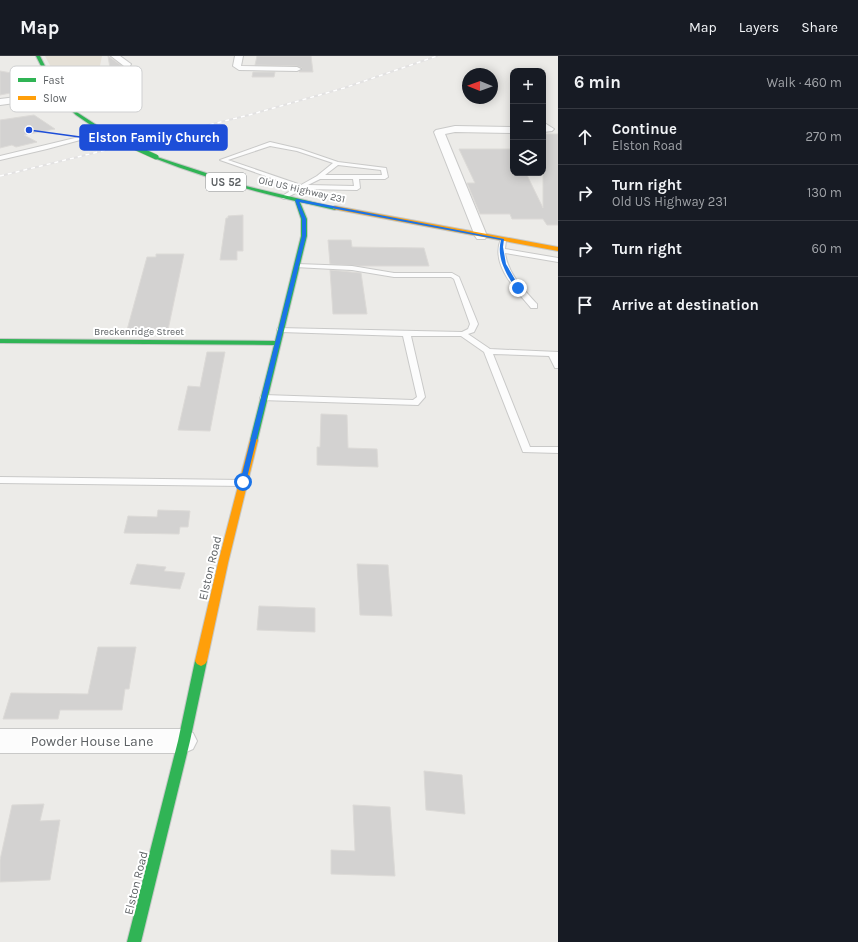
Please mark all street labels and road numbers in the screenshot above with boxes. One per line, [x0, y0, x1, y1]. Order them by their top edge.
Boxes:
road number: US 52 [206, 173, 246, 191]
street label: Old US Highway 231 [257, 174, 346, 206]
street label: Breckenridge Street [94, 326, 184, 338]
street label: Elston Road [196, 535, 224, 601]
street label: Powder House Lane [31, 733, 153, 750]
street label: Elston Road [121, 850, 151, 916]

